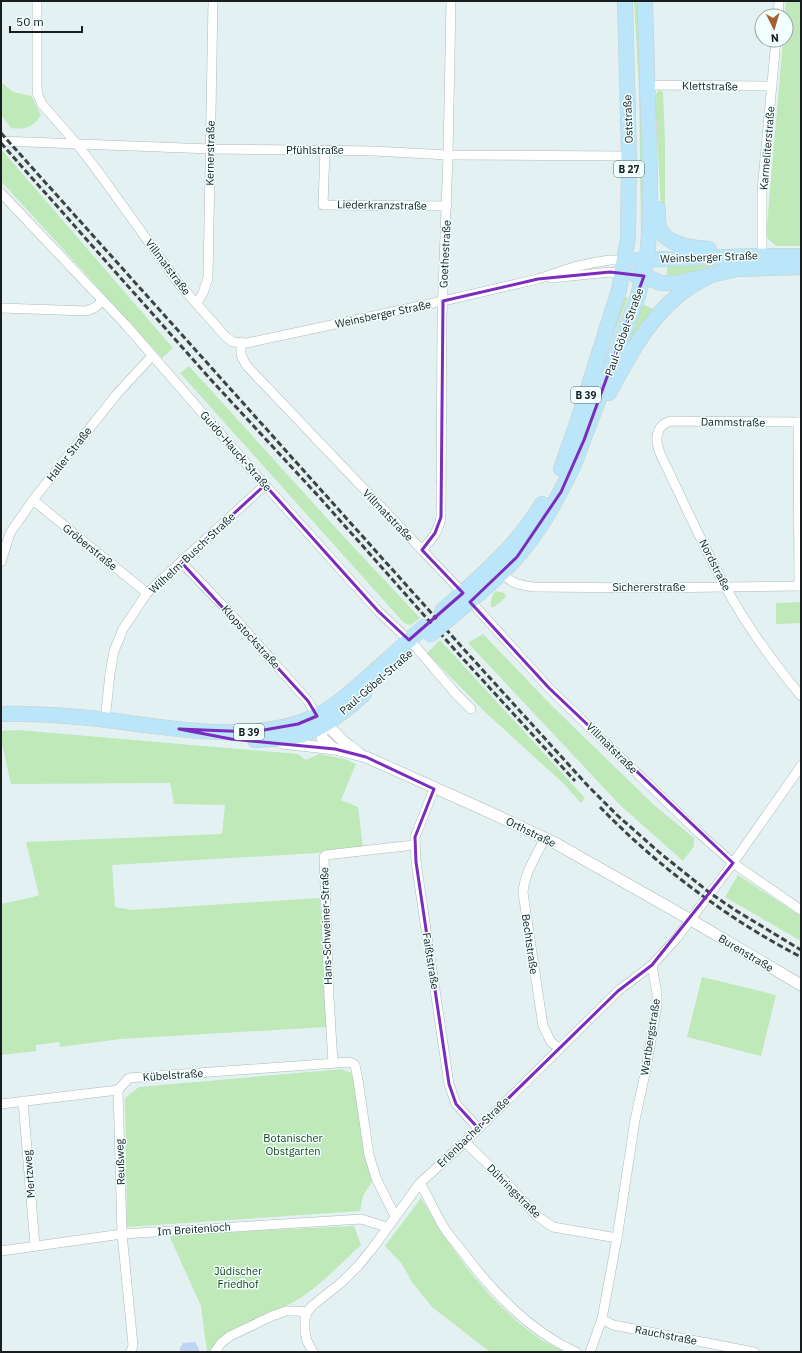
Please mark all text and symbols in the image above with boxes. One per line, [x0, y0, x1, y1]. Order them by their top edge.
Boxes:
scale bar [10, 8, 82, 34]
north arrow [754, 8, 794, 48]
text: 50 m [16, 14, 44, 29]
text: N [770, 31, 779, 45]
street label: Klettstraße [682, 79, 738, 93]
street label: Oststraße [620, 94, 636, 144]
street label: Karmeliterstraße [756, 106, 778, 190]
street label: Kernerstraße [202, 120, 218, 186]
street label: Pfühlstraße [286, 143, 344, 157]
road number: B 27 [614, 161, 644, 177]
street label: Liederkranzstraße [337, 197, 427, 213]
street label: Goethestraße [436, 220, 454, 288]
street label: Villmatstraße [142, 236, 194, 298]
street label: Weinsberger Straße [660, 248, 758, 266]
street label: Paul-Göbel-Straße [602, 286, 646, 378]
street label: Weinsberger Straße [334, 297, 432, 331]
road number: B 39 [571, 387, 601, 403]
street label: Guido-Hauck-Straße [197, 408, 275, 494]
street label: Dammstraße [701, 414, 765, 430]
street label: Haller Straße [43, 424, 95, 484]
street label: Villmatstraße [360, 486, 416, 544]
street label: Wilhelm-Busch-Straße [146, 509, 238, 597]
street label: Gröberstraße [60, 521, 120, 573]
street label: Nordstraße [696, 537, 734, 593]
street label: Sichererstraße [612, 580, 686, 594]
street label: Klopstockstraße [219, 602, 283, 672]
street label: Paul-Göbel-Straße [336, 646, 416, 718]
street label: Villmatstraße [583, 719, 641, 777]
road number: B 39 [234, 724, 264, 740]
street label: Orthstraße [504, 814, 558, 850]
street label: Hans-Schweiner-Straße [317, 867, 335, 985]
street label: Bechtstraße [519, 913, 541, 975]
street label: Burenstraße [716, 931, 776, 975]
street label: Faißtstraße [420, 932, 442, 990]
street label: Wartbergstraße [637, 998, 663, 1076]
street label: Kübelstraße [142, 1066, 204, 1084]
street label: Erlenbacher Straße [434, 1094, 512, 1170]
park label: Botanischer Obstgarten [263, 1131, 323, 1158]
street label: Reußweg [112, 1138, 128, 1185]
street label: Mertzweg [20, 1149, 38, 1199]
street label: Dühringstraße [484, 1161, 544, 1221]
street label: Im Breitenloch [157, 1219, 231, 1239]
park label: Jüdischer Friedhof [214, 1264, 262, 1291]
street label: Rauchstraße [634, 1322, 698, 1348]

